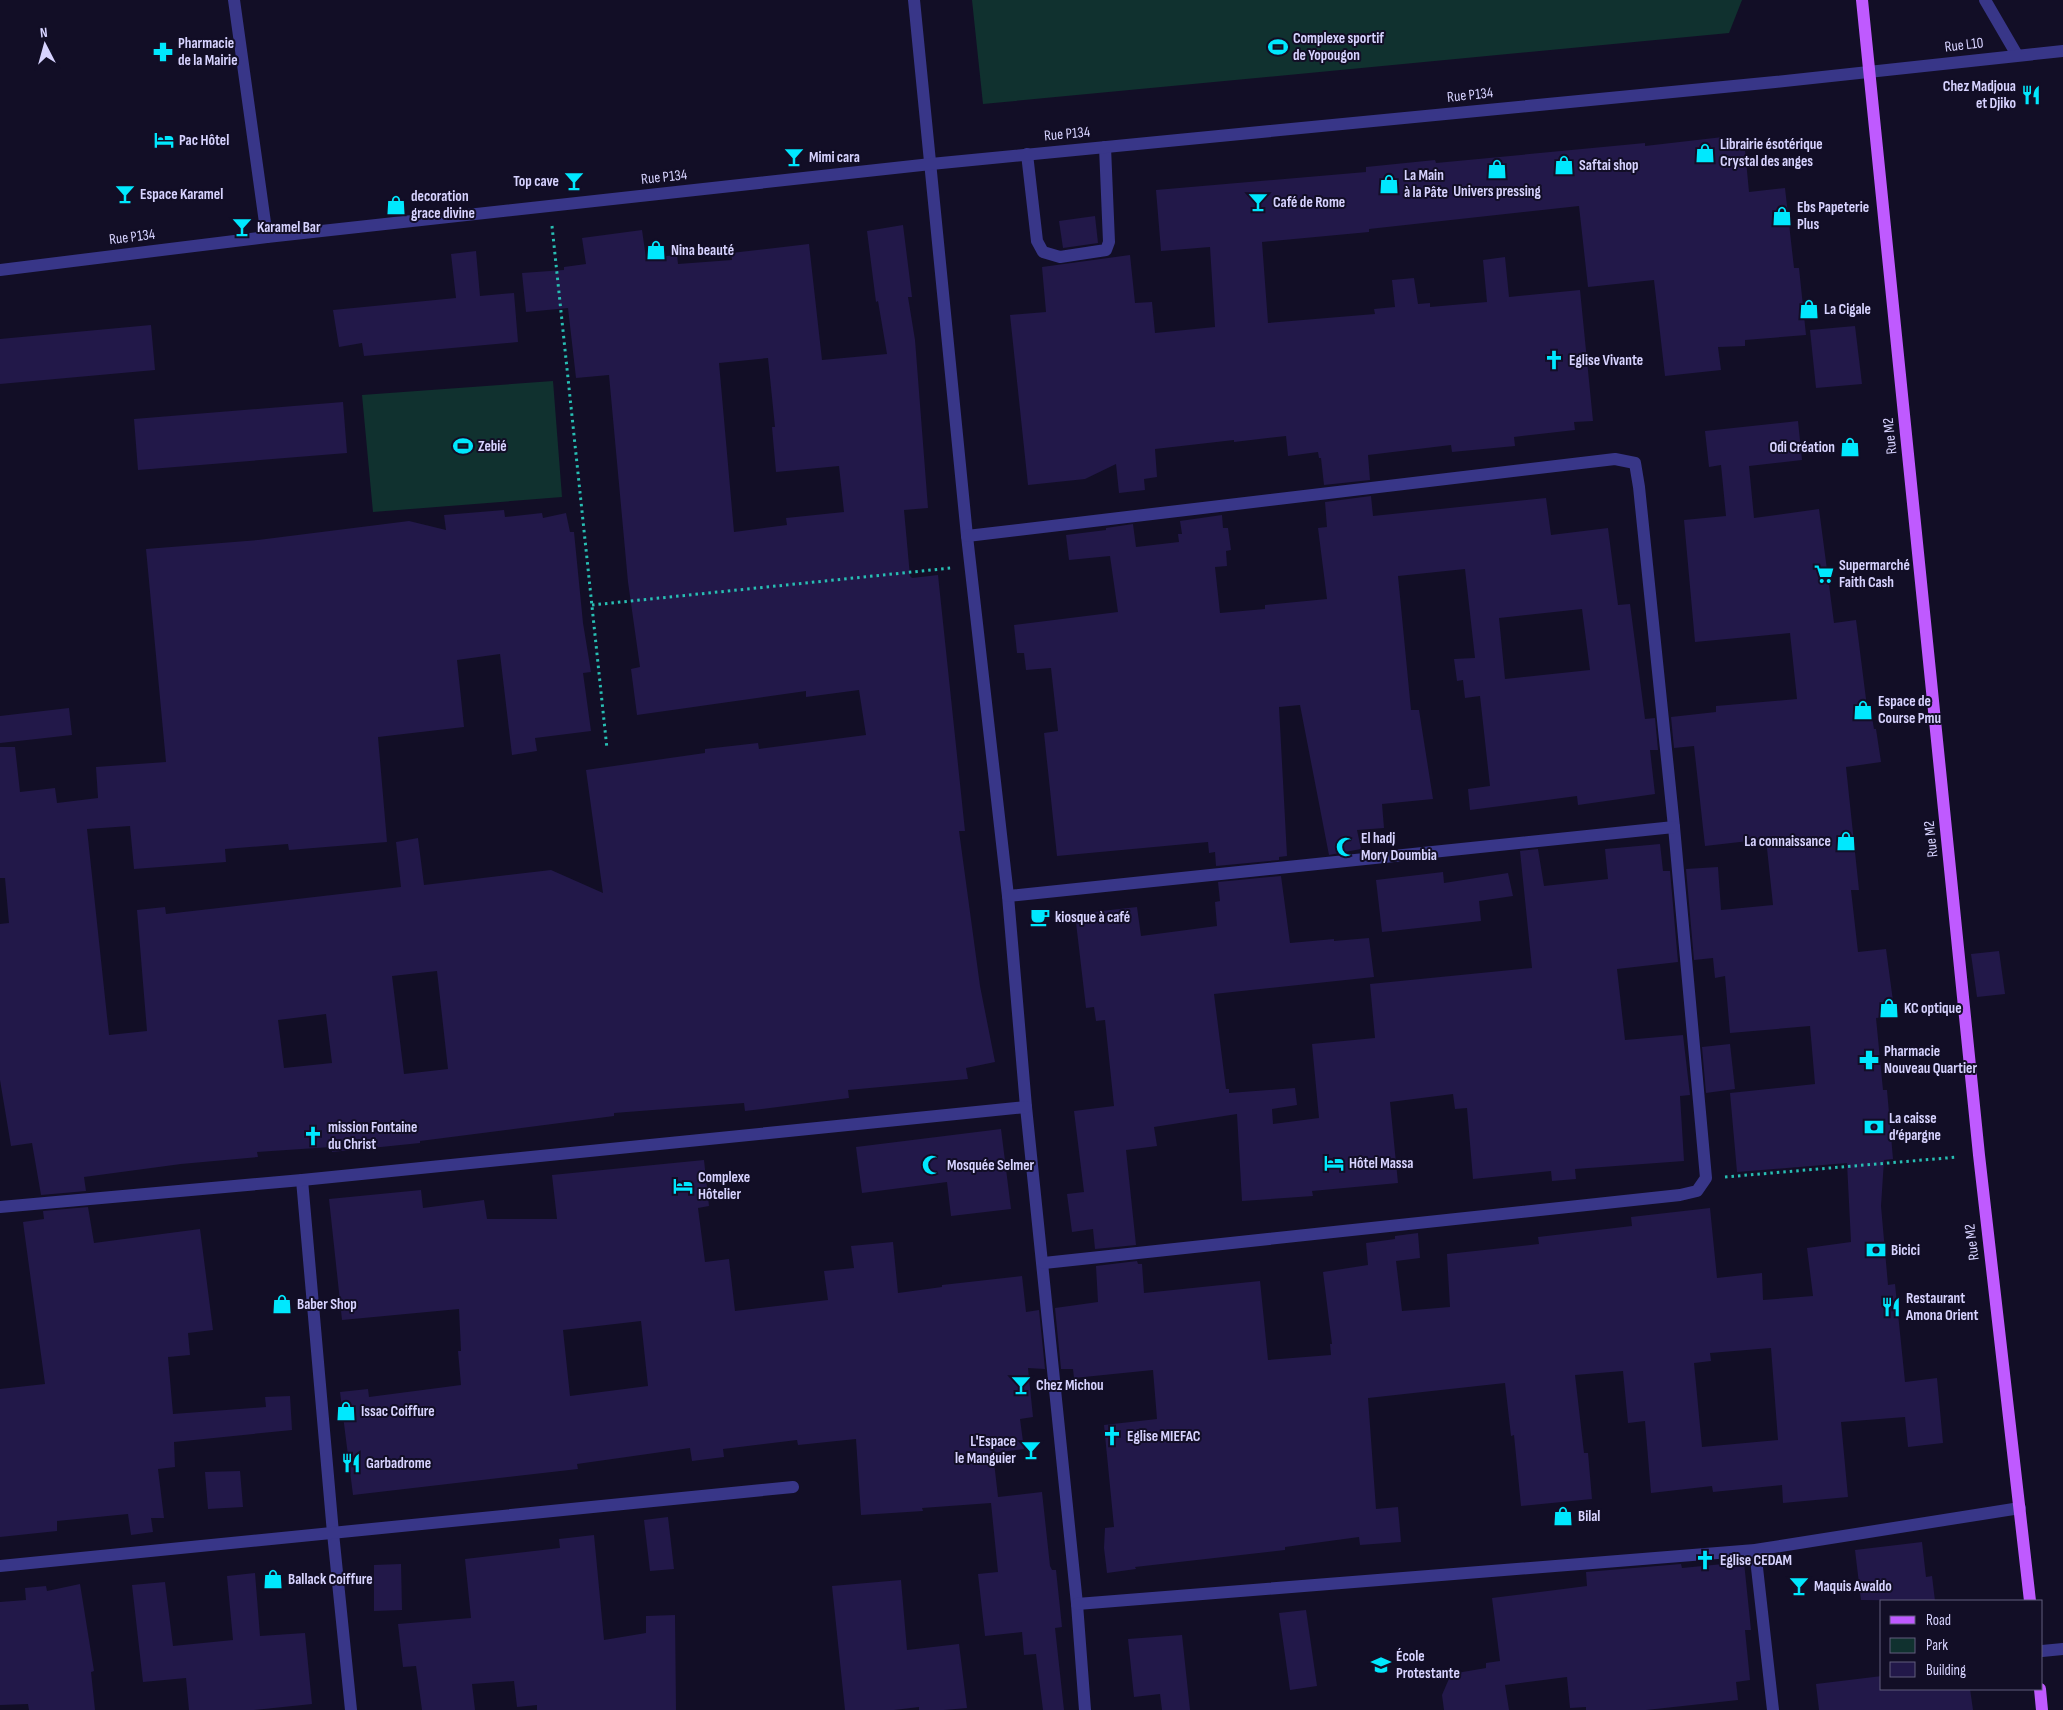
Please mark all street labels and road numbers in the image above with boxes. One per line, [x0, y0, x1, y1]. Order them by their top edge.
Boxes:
street label: Rue L10 [1943, 33, 1985, 57]
street label: Rue P134 [1446, 83, 1494, 107]
street label: Rue P134 [1043, 123, 1091, 145]
street label: Rue P134 [640, 165, 688, 189]
street label: Rue P134 [108, 225, 156, 249]
street label: Rue M2 [1879, 417, 1901, 455]
street label: Rue M2 [1920, 820, 1942, 858]
street label: Rue M2 [1960, 1223, 1984, 1261]

